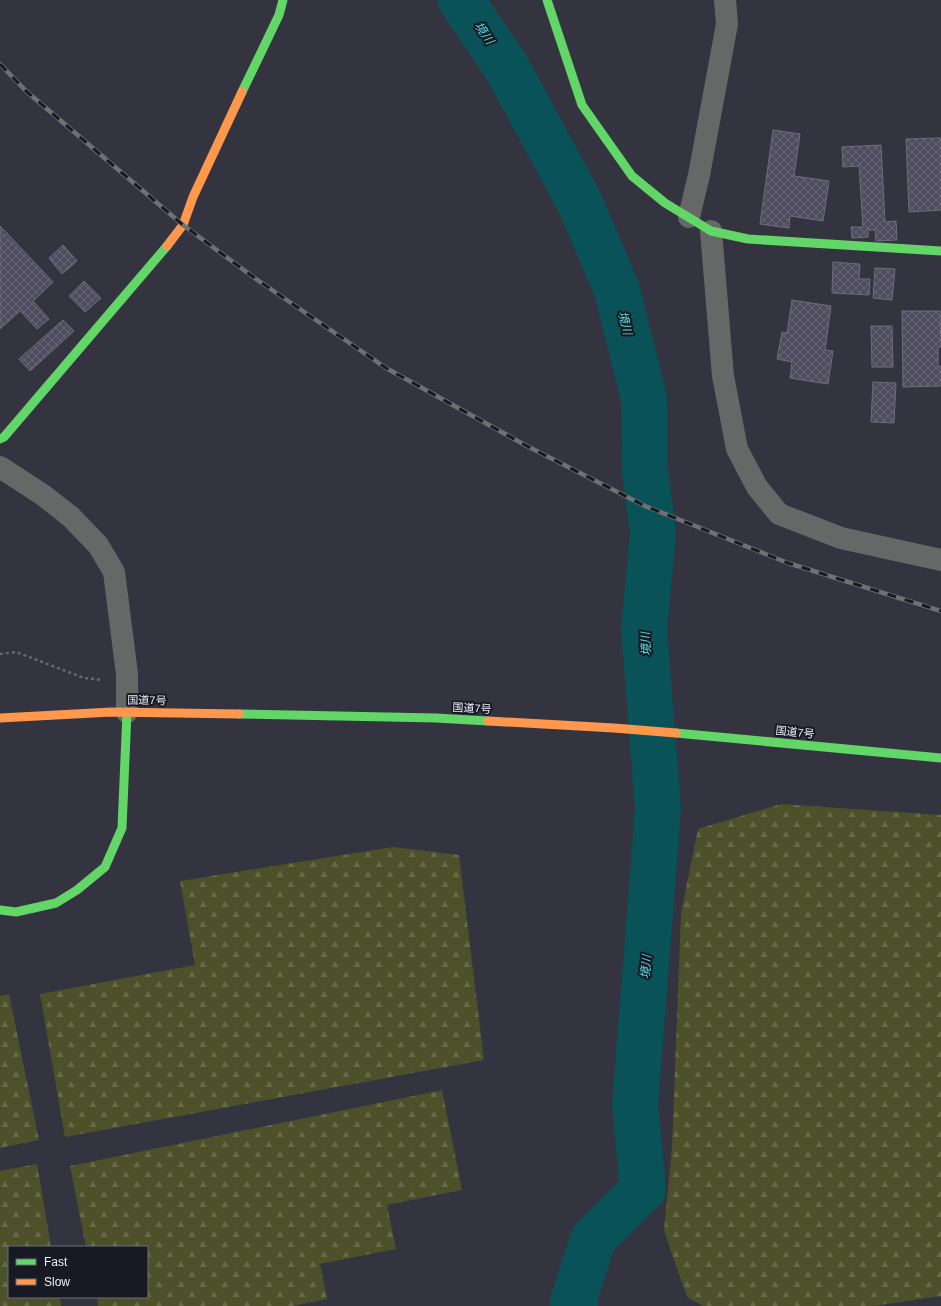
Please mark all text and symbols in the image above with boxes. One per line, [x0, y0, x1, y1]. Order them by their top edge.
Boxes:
water label: 境川 [471, 19, 498, 49]
water label: 境川 [615, 310, 635, 338]
water label: 境川 [638, 630, 654, 656]
street label: 国道7号 [127, 694, 167, 706]
street label: 国道7号 [452, 701, 492, 715]
street label: 国道7号 [775, 724, 815, 740]
water label: 境川 [638, 952, 654, 980]
legend [8, 1246, 148, 1298]
text: Fast [44, 1255, 68, 1269]
text: Slow [44, 1275, 70, 1289]

